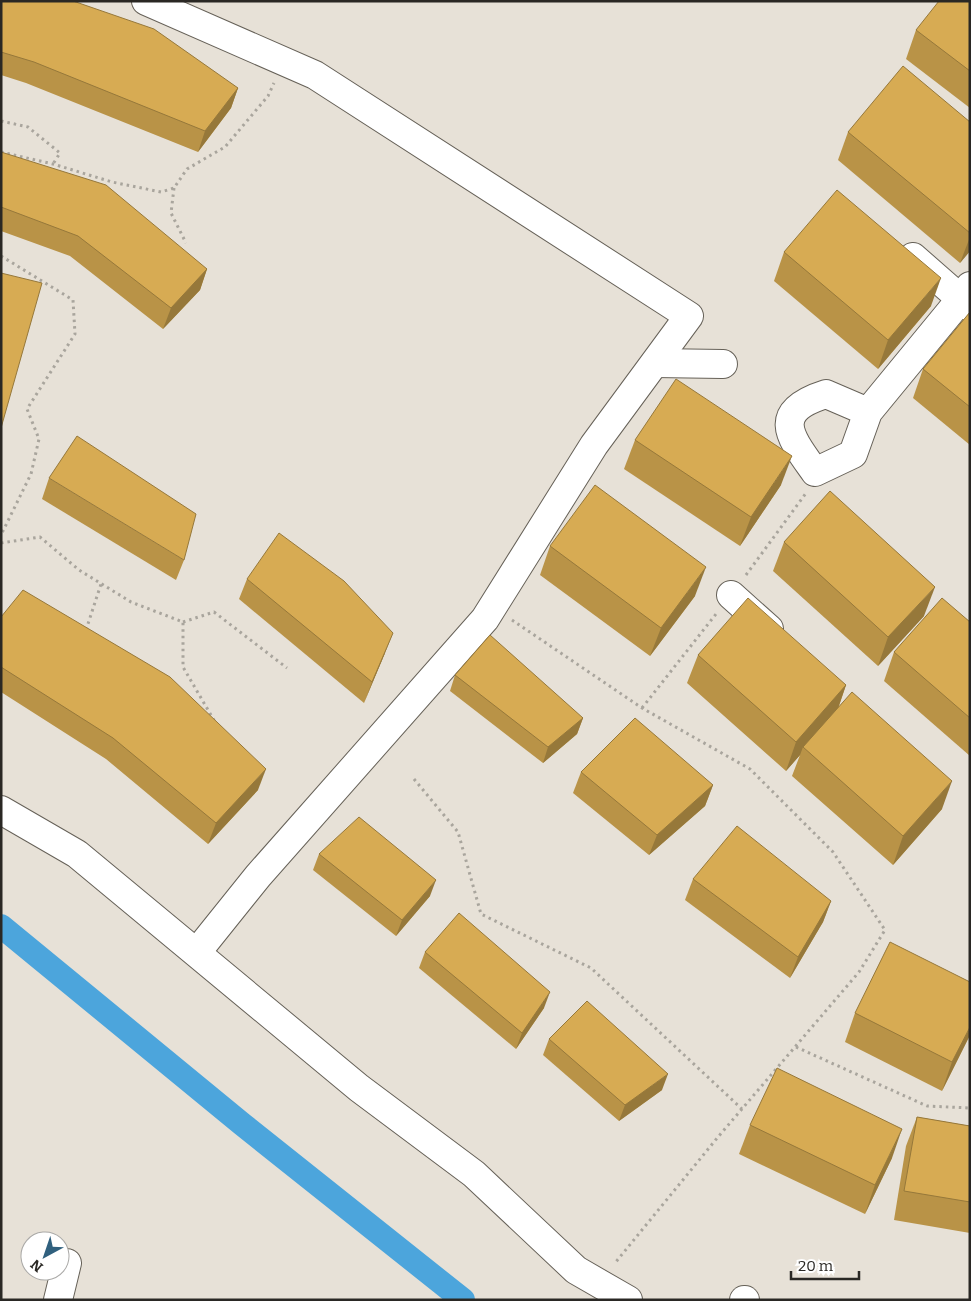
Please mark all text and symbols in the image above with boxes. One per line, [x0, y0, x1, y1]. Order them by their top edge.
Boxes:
north arrow [20, 1231, 70, 1281]
scale bar [791, 1248, 858, 1280]
text: N [27, 1255, 47, 1276]
text: 20 m [798, 1257, 834, 1275]

